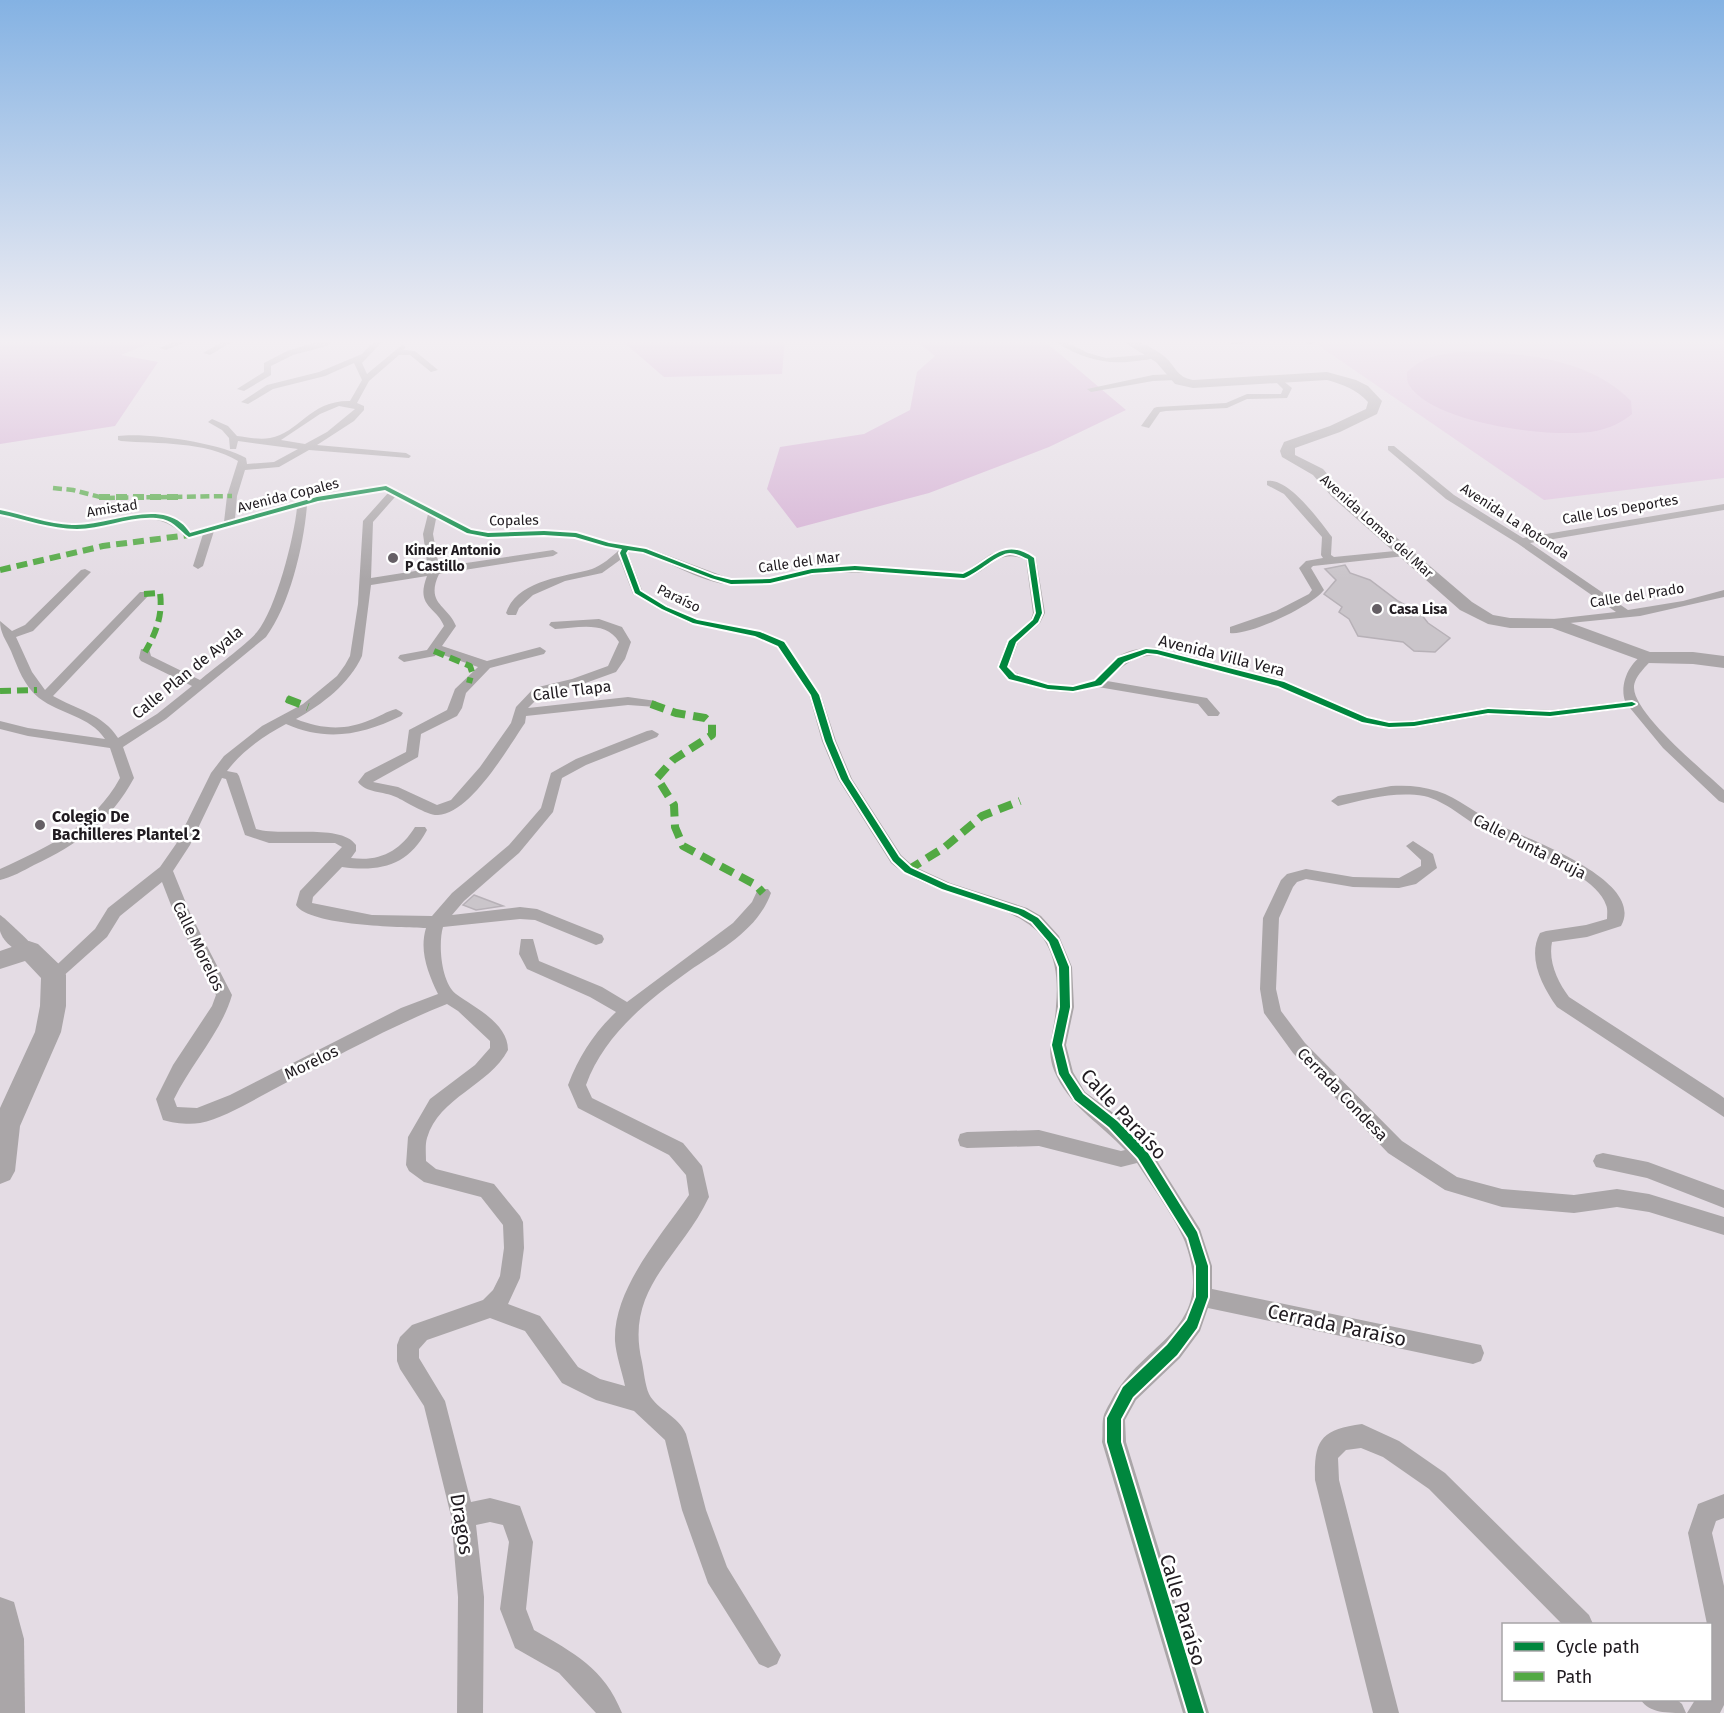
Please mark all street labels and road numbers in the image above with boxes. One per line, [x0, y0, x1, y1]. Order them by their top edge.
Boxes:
street label: Avenida Lomas del Mar [1317, 471, 1437, 582]
street label: Avenida Copales [236, 475, 341, 516]
street label: Avenida La Rotonda [1457, 480, 1572, 563]
street label: Calle Los Deportes [1561, 491, 1680, 528]
street label: Amistad [85, 496, 139, 521]
street label: Copales [489, 512, 539, 529]
street label: Calle del Mar [757, 548, 842, 577]
street label: Calle del Prado [1589, 580, 1686, 611]
street label: Paraíso [654, 581, 703, 616]
street label: Calle Plan de Ayala [128, 622, 246, 723]
street label: Avenida Villa Vera [1157, 631, 1287, 680]
street label: Calle Tlapa [532, 676, 612, 705]
street label: Calle Punta Bruja [1470, 810, 1589, 883]
street label: Calle Morelos [169, 898, 228, 994]
street label: Morelos [281, 1041, 341, 1084]
street label: Cerrada Condesa [1293, 1044, 1392, 1145]
street label: Calle Paraíso [1076, 1064, 1172, 1164]
street label: Cerrada Paraíso [1265, 1299, 1409, 1351]
street label: Dragos [445, 1492, 479, 1556]
street label: Calle Paraíso [1155, 1551, 1211, 1669]

